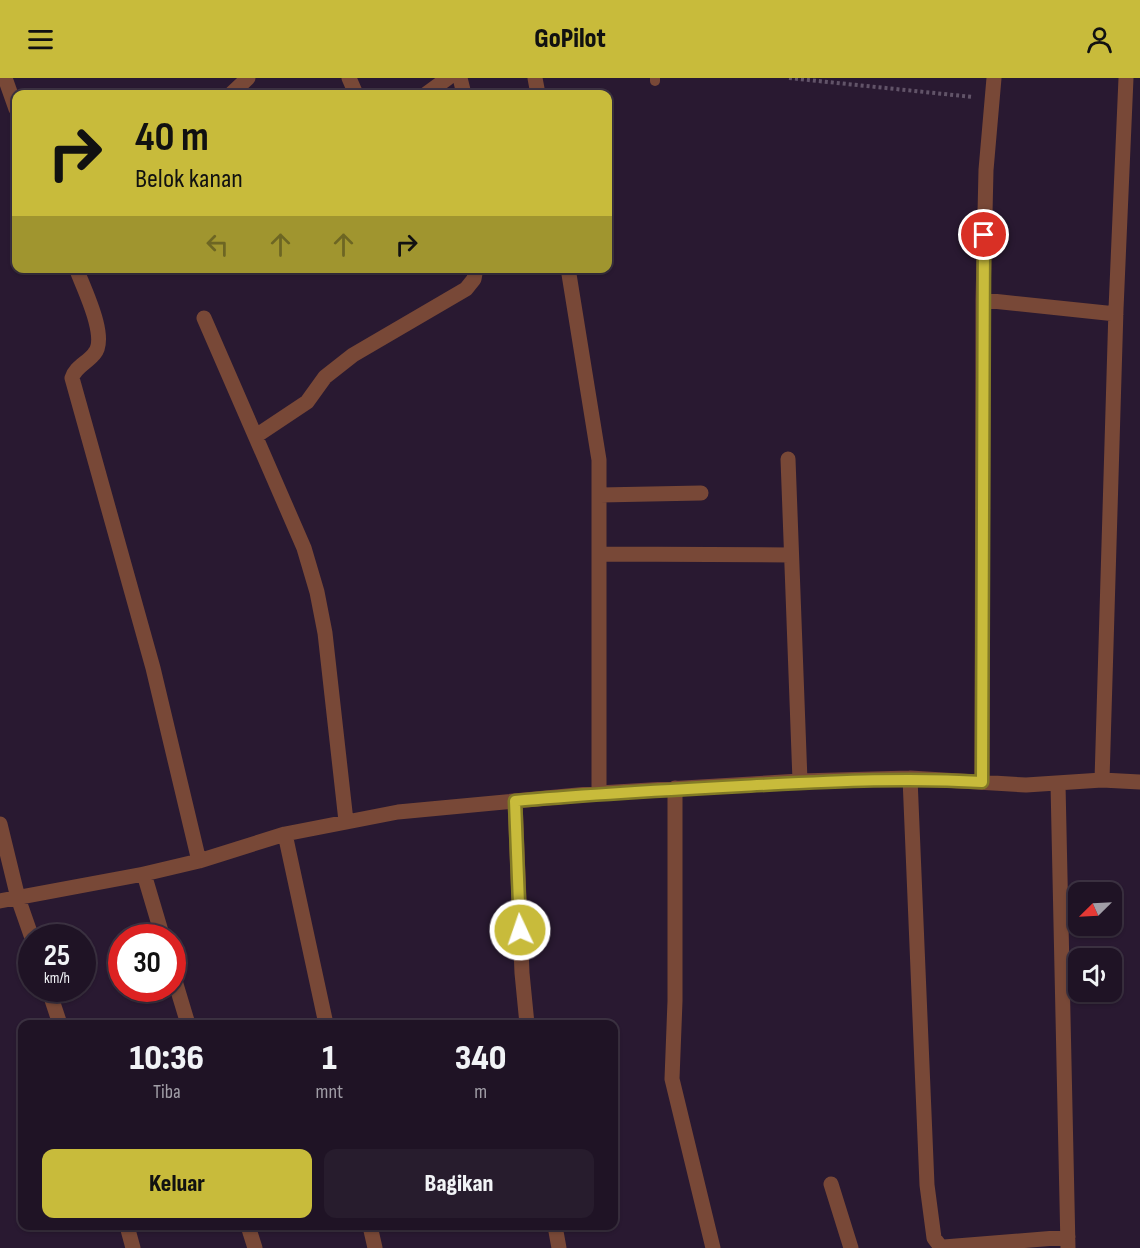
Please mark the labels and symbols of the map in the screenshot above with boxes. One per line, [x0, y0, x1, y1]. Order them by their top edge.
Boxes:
pin [958, 209, 1009, 260]
north arrow [1068, 882, 1122, 936]
position arrow [488, 898, 552, 962]
speed limit sign: 30 [108, 924, 186, 1002]

